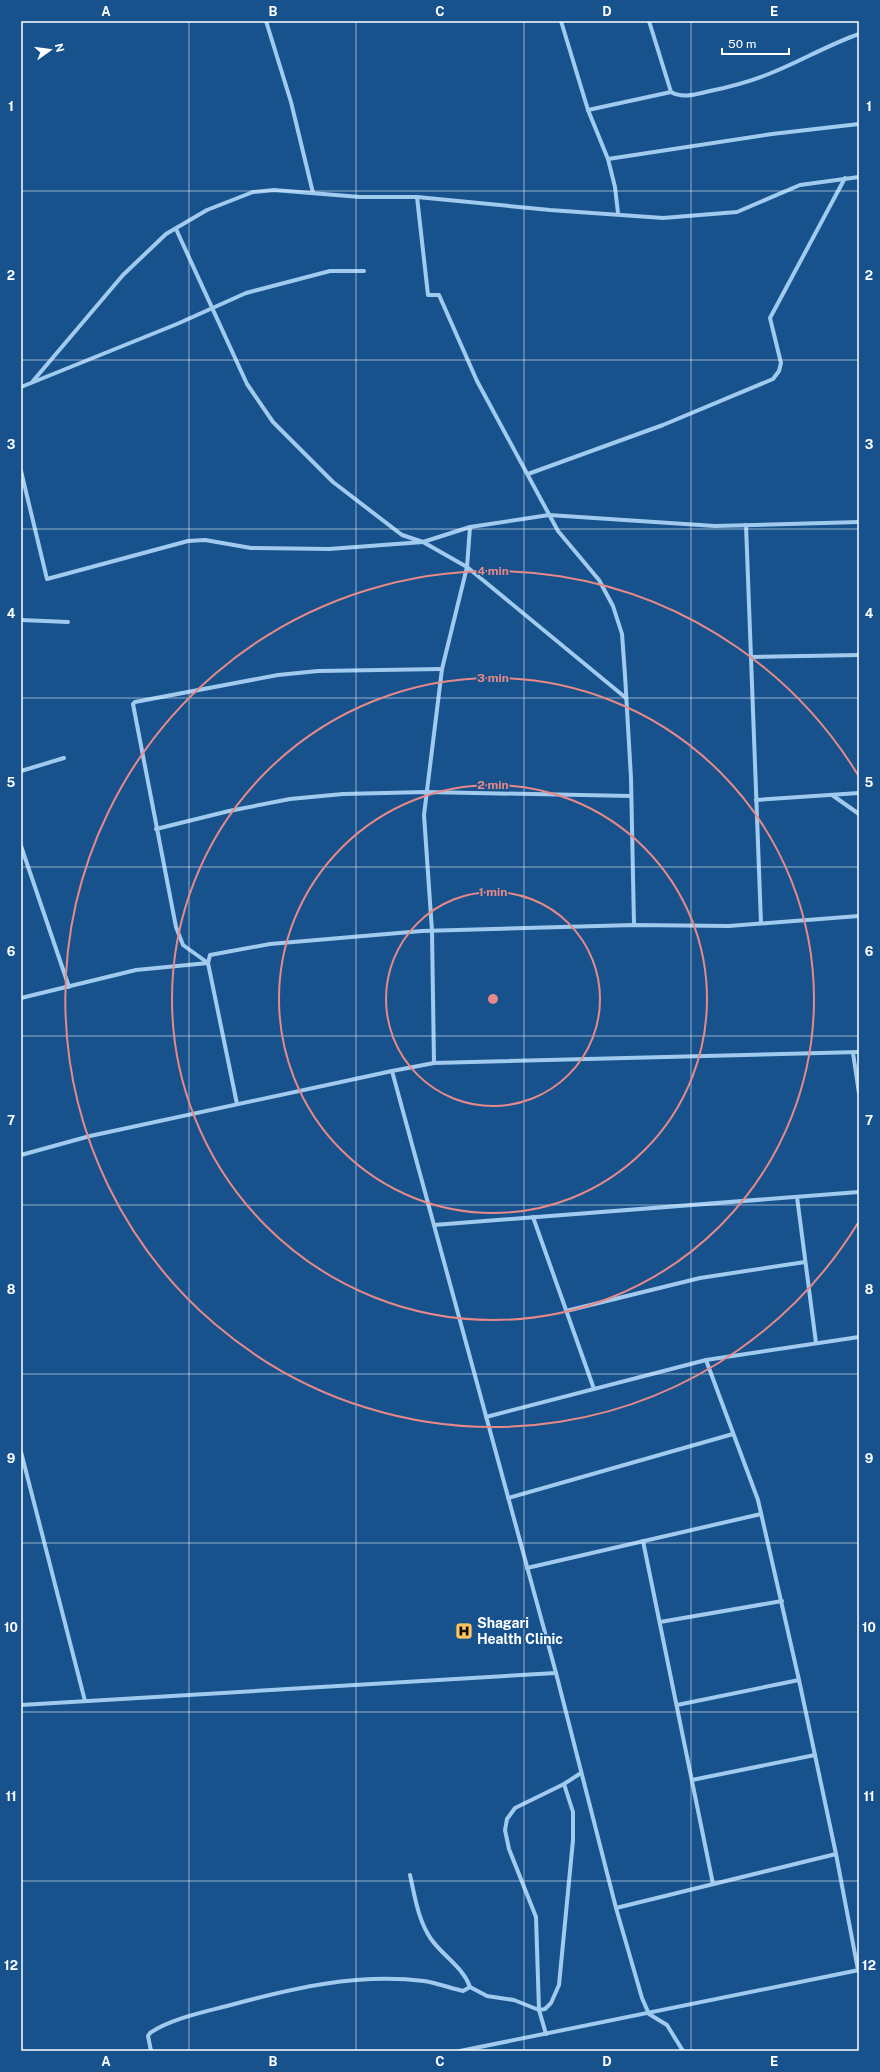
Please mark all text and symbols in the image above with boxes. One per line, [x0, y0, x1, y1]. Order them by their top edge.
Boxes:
text: A [101, 4, 111, 19]
text: B [269, 4, 278, 19]
text: C [435, 4, 445, 19]
text: D [602, 4, 612, 19]
text: E [770, 4, 778, 19]
north arrow [30, 30, 70, 70]
scale bar [722, 30, 789, 56]
text: 50 m [728, 37, 756, 51]
text: N [53, 42, 67, 53]
text: 1 [8, 99, 14, 114]
text: 1 [866, 99, 872, 114]
text: 2 [7, 268, 15, 283]
text: 2 [865, 268, 873, 283]
text: 3 [7, 437, 16, 452]
text: 3 [865, 437, 874, 452]
text: 4 min [477, 564, 509, 578]
text: 4 [7, 606, 16, 621]
text: 4 [865, 606, 874, 621]
text: 3 min [477, 671, 509, 685]
text: 5 [7, 775, 16, 790]
text: 5 [865, 775, 874, 790]
text: 2 min [477, 778, 509, 792]
text: 1 min [479, 885, 507, 899]
text: 6 [7, 944, 16, 959]
text: 6 [865, 944, 874, 959]
centre of rings [486, 992, 500, 1006]
text: 7 [7, 1113, 15, 1128]
text: 7 [865, 1113, 873, 1128]
text: 8 [7, 1282, 16, 1297]
text: 8 [865, 1282, 874, 1297]
text: 9 [7, 1451, 15, 1466]
text: 9 [865, 1451, 873, 1466]
place label: Shagari Health Clinic [477, 1615, 563, 1647]
text: 10 [4, 1620, 18, 1635]
text: 10 [862, 1620, 876, 1635]
hospital icon: Shagari Health Clinic [454, 1621, 474, 1641]
text: 11 [5, 1789, 17, 1804]
text: 11 [863, 1789, 875, 1804]
text: 12 [4, 1958, 18, 1973]
text: 12 [862, 1958, 876, 1973]
text: A [101, 2054, 111, 2069]
text: B [269, 2054, 278, 2069]
text: C [435, 2054, 445, 2069]
text: D [602, 2054, 612, 2069]
text: E [770, 2054, 778, 2069]

